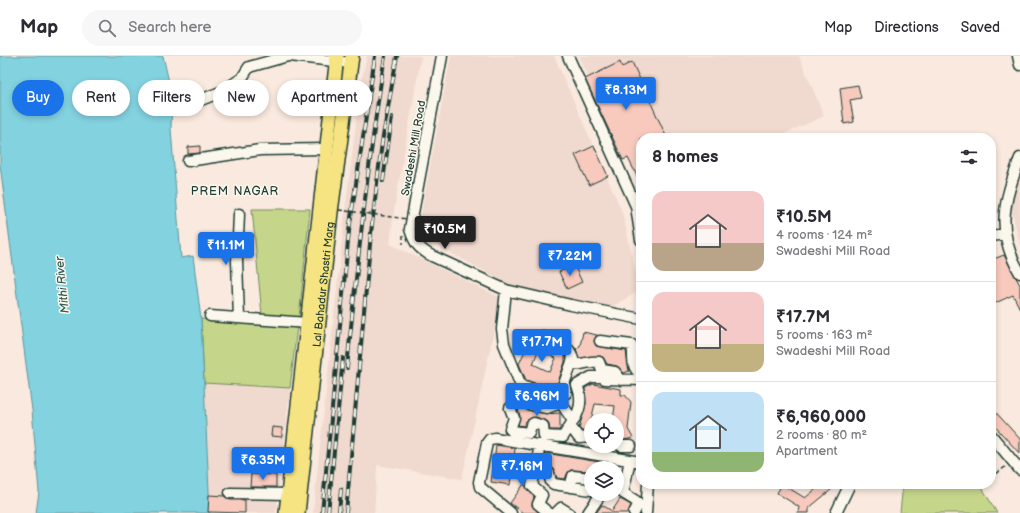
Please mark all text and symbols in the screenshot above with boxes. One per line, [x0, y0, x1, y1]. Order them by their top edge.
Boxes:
search box [82, 10, 362, 46]
text: Map [20, 16, 58, 39]
icon: search [96, 17, 118, 39]
text: Search here [128, 18, 211, 37]
text: Map [824, 19, 852, 36]
text: Directions [874, 19, 939, 36]
text: Saved [961, 19, 1000, 36]
pin: ₹8.13M [593, 77, 659, 111]
chip: Buy [12, 80, 64, 116]
chip: Rent [72, 80, 130, 116]
chip: Filters [138, 80, 205, 116]
chip: New [213, 80, 269, 116]
chip: Apartment [277, 80, 372, 116]
text: ₹8.13M [605, 82, 647, 98]
street label: Swadeshi Mill Road [399, 99, 428, 197]
icon: filters [958, 146, 980, 168]
text: 8 homes [652, 147, 718, 167]
district label: PREM NAGAR [191, 184, 279, 199]
icon: home [684, 207, 732, 255]
text: ₹10.5M [776, 207, 832, 227]
pin: ₹10.5M [412, 216, 478, 250]
street label: Lal Bahadur Shastri Marg [310, 221, 337, 348]
text: ₹10.5M [424, 221, 466, 237]
text: 4 rooms · 124 m² [776, 227, 873, 243]
pin: ₹11.1M [193, 232, 259, 266]
text: ₹11.1M [207, 237, 245, 253]
pin: ₹7.22M [537, 243, 603, 277]
text: Swadeshi Mill Road [776, 243, 890, 259]
text: ₹7.22M [548, 248, 592, 264]
water label: Mithi River [52, 254, 73, 314]
text: ₹17.7M [776, 307, 830, 327]
icon: home [684, 308, 732, 356]
text: 5 rooms · 163 m² [776, 327, 873, 343]
pin: ₹17.7M [509, 329, 575, 363]
text: ₹17.7M [521, 334, 563, 350]
text: Swadeshi Mill Road [776, 343, 890, 359]
pin: ₹6.96M [504, 383, 570, 417]
text: ₹6.96M [515, 388, 559, 404]
text: ₹6,960,000 [776, 407, 866, 427]
icon: home [684, 408, 732, 456]
map controls [584, 413, 624, 501]
button: locate [584, 413, 624, 453]
text: 2 rooms · 80 m² [776, 427, 867, 443]
text: Apartment [776, 443, 837, 459]
pin: ₹6.35M [230, 447, 296, 481]
text: ₹6.35M [241, 452, 285, 468]
pin: ₹7.16M [489, 453, 555, 487]
text: ₹7.16M [501, 458, 543, 474]
button: layers [584, 461, 624, 501]

